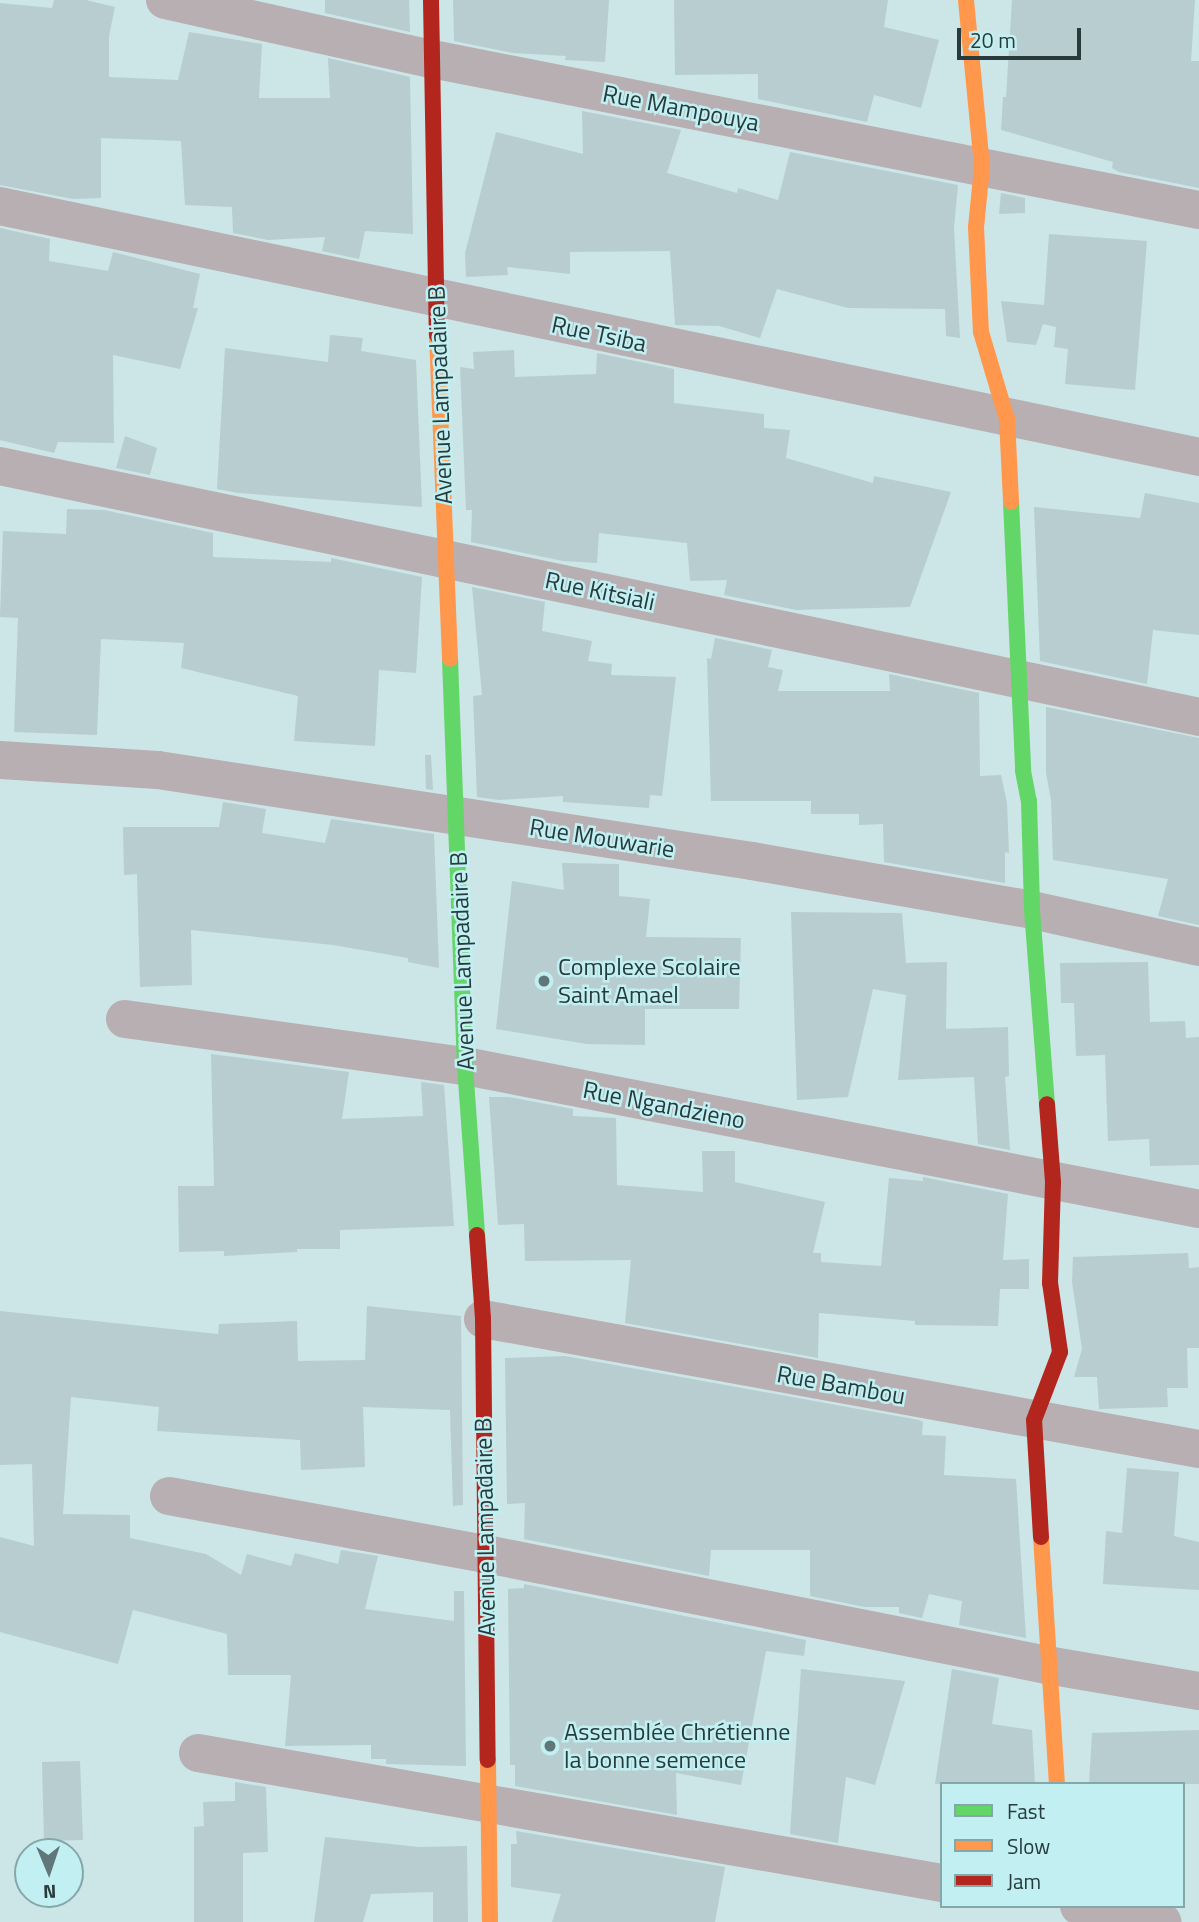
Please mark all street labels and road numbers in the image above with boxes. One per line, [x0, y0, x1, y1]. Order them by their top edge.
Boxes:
street label: Rue Mampouya [600, 79, 762, 137]
street label: Avenue Lampadaire B [422, 285, 458, 505]
street label: Rue Tsiba [549, 310, 649, 358]
street label: Rue Kitsiali [543, 565, 657, 617]
street label: Rue Mouwarie [528, 812, 676, 864]
street label: Avenue Lampadaire B [444, 851, 480, 1071]
street label: Rue Ngandzieno [580, 1075, 748, 1135]
street label: Rue Bambou [775, 1360, 907, 1410]
street label: Avenue Lampadaire B [469, 1417, 501, 1637]

